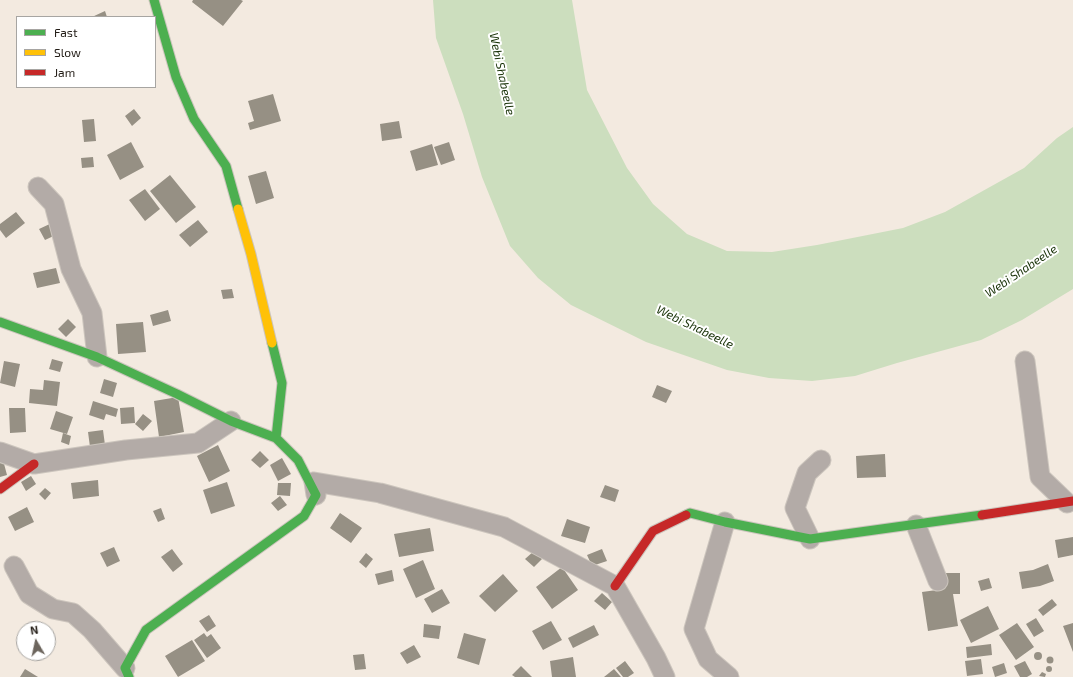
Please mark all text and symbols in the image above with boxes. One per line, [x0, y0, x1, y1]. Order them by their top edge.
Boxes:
legend [16, 16, 156, 88]
text: Fast [54, 25, 77, 39]
water label: Webi Shabeelle [486, 31, 518, 117]
text: Slow [54, 45, 81, 59]
text: Jam [54, 65, 75, 79]
water label: Webi Shabeelle [982, 242, 1060, 300]
water label: Webi Shabeelle [654, 302, 736, 352]
north arrow [16, 621, 56, 661]
text: N [29, 623, 39, 637]

